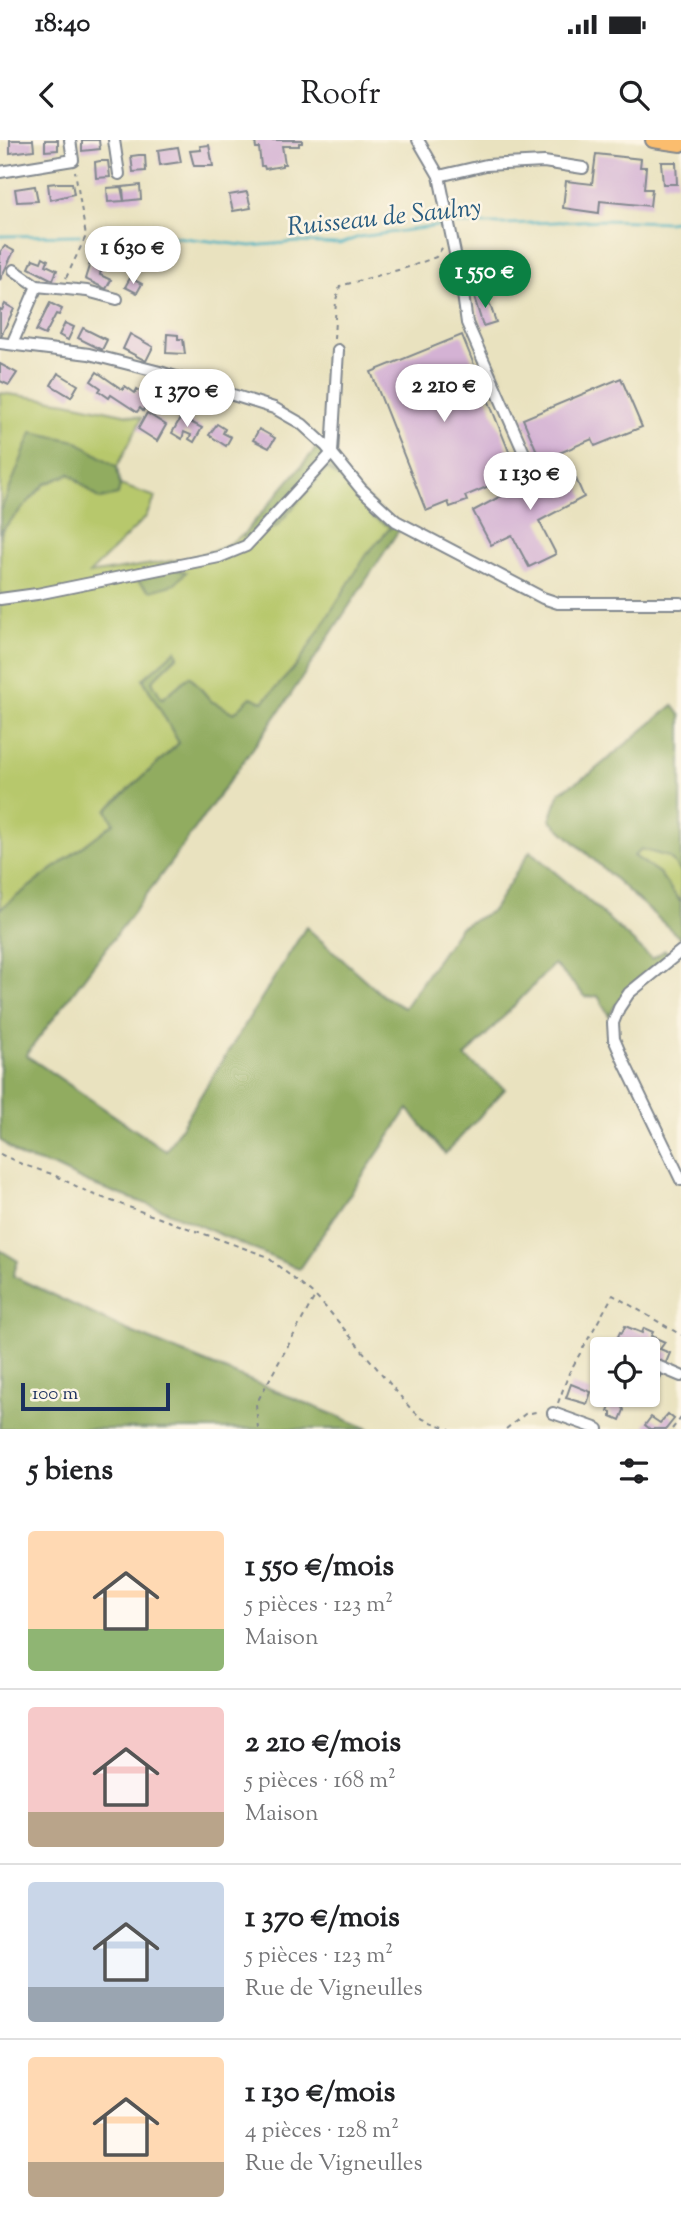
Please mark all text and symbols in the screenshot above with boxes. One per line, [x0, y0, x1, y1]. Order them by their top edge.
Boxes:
text: 18:40 [35, 6, 90, 43]
text: Roofr [300, 72, 381, 118]
icon: back [28, 76, 66, 114]
icon: search [615, 76, 653, 114]
water label: Ruisseau de Saulny [285, 190, 483, 247]
pin: 1 630 € [68, 226, 198, 286]
text: 1 630 € [101, 232, 165, 265]
pin: 1 550 € [420, 250, 550, 310]
text: 1 550 € [455, 256, 515, 289]
pin: 2 210 € [379, 364, 509, 424]
pin: 1 370 € [122, 370, 252, 429]
text: 2 210 € [411, 370, 477, 403]
text: 1 370 € [155, 375, 219, 408]
pin: 1 130 € [465, 452, 595, 512]
text: 1 130 € [500, 458, 560, 491]
map controls [590, 1337, 660, 1407]
button: locate [590, 1337, 660, 1407]
scale bar [21, 1380, 170, 1412]
text: 100 m [32, 1381, 78, 1408]
text: 5 biens [28, 1450, 113, 1493]
icon: filters [615, 1452, 653, 1490]
text: 1 550 €/mois [245, 1546, 394, 1589]
icon: home [84, 1559, 168, 1643]
text: 5 pièces · 123 m² [245, 1589, 393, 1622]
text: Maison [245, 1622, 319, 1655]
text: 2 210 €/mois [245, 1722, 401, 1765]
icon: home [84, 1735, 168, 1819]
text: 5 pièces · 168 m² [245, 1765, 396, 1798]
text: Maison [245, 1798, 319, 1831]
text: 1 370 €/mois [245, 1897, 400, 1940]
icon: home [84, 1910, 168, 1994]
text: 5 pièces · 123 m² [245, 1940, 393, 1973]
text: Rue de Vigneulles [245, 1973, 423, 2006]
text: 1 130 €/mois [245, 2072, 395, 2115]
icon: home [84, 2085, 168, 2169]
text: 4 pièces · 128 m² [245, 2115, 399, 2148]
text: Rue de Vigneulles [245, 2148, 423, 2181]

